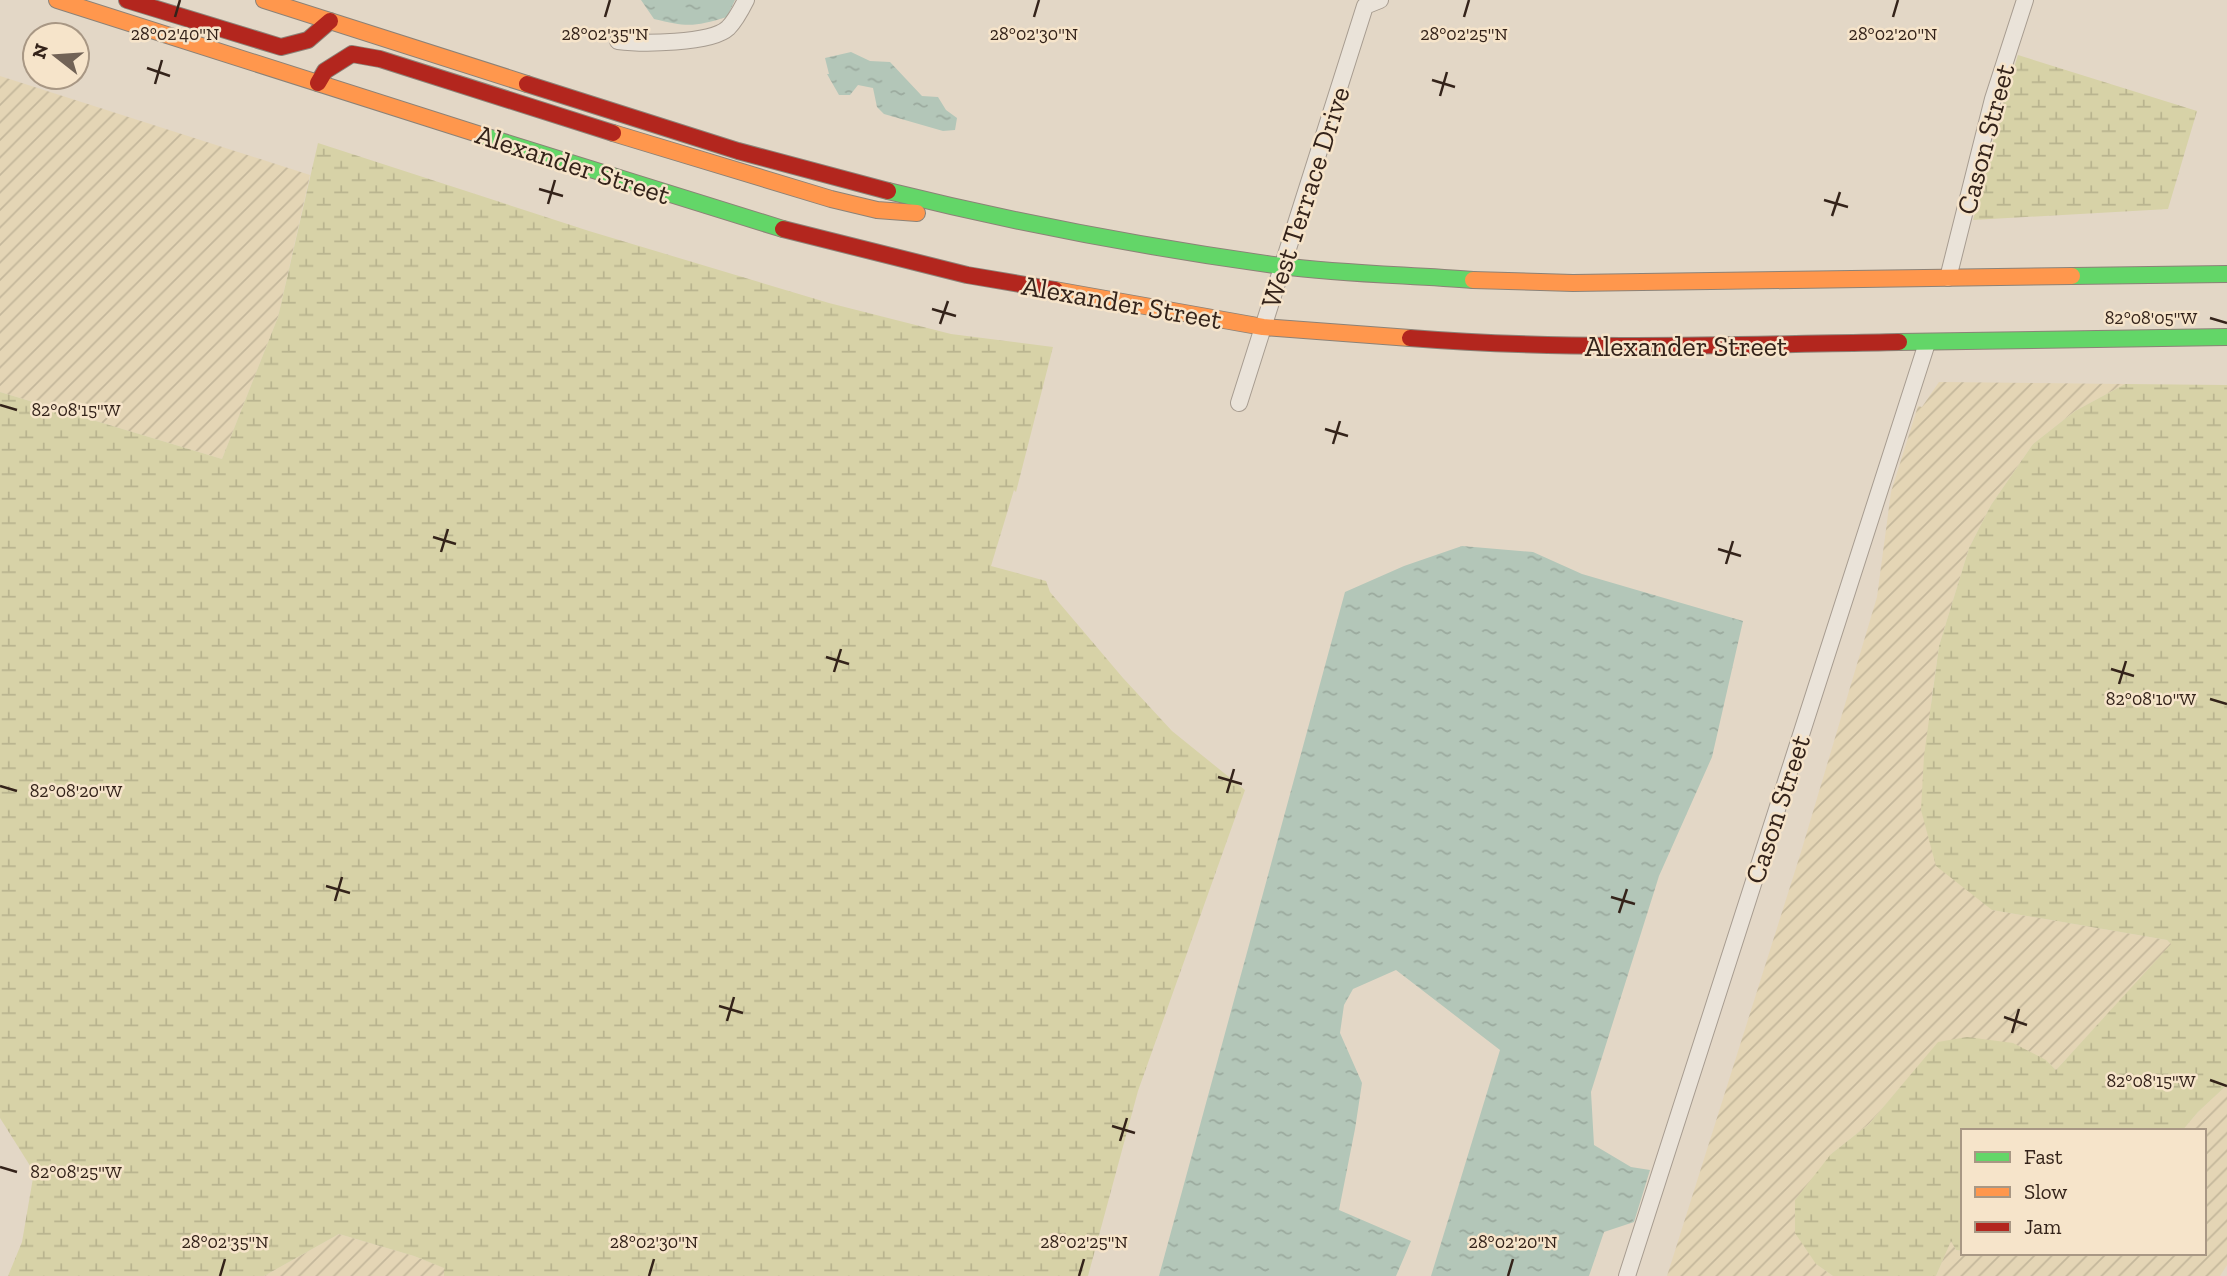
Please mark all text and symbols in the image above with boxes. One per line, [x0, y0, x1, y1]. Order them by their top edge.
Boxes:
north arrow [21, 21, 91, 91]
text: 28°02'40"N [131, 23, 219, 45]
text: 28°02'35"N [561, 23, 649, 45]
text: 28°02'30"N [990, 23, 1078, 45]
text: 28°02'25"N [1420, 23, 1508, 45]
text: 28°02'20"N [1849, 23, 1937, 45]
text: N [27, 41, 53, 61]
street label: Cason Street [1950, 60, 2022, 218]
street label: West Terrace Drive [1254, 82, 1357, 312]
street label: Alexander Street [471, 118, 675, 212]
street label: Alexander Street [1019, 269, 1225, 336]
text: 82°08'05"W [2105, 307, 2198, 329]
street label: Alexander Street [1585, 330, 1788, 363]
text: 82°08'15"W [31, 399, 121, 421]
text: 82°08'10"W [2106, 688, 2196, 710]
street label: Cason Street [1738, 730, 1817, 888]
text: 82°08'20"W [30, 780, 123, 802]
text: 82°08'15"W [2106, 1070, 2196, 1092]
legend [1961, 1129, 2206, 1255]
text: Fast [2024, 1144, 2063, 1169]
text: 82°08'25"W [30, 1161, 122, 1183]
text: Slow [2024, 1179, 2067, 1204]
text: Jam [2024, 1214, 2061, 1239]
text: 28°02'35"N [181, 1231, 269, 1253]
text: 28°02'30"N [610, 1231, 698, 1253]
text: 28°02'25"N [1040, 1231, 1128, 1253]
text: 28°02'20"N [1469, 1231, 1557, 1253]

